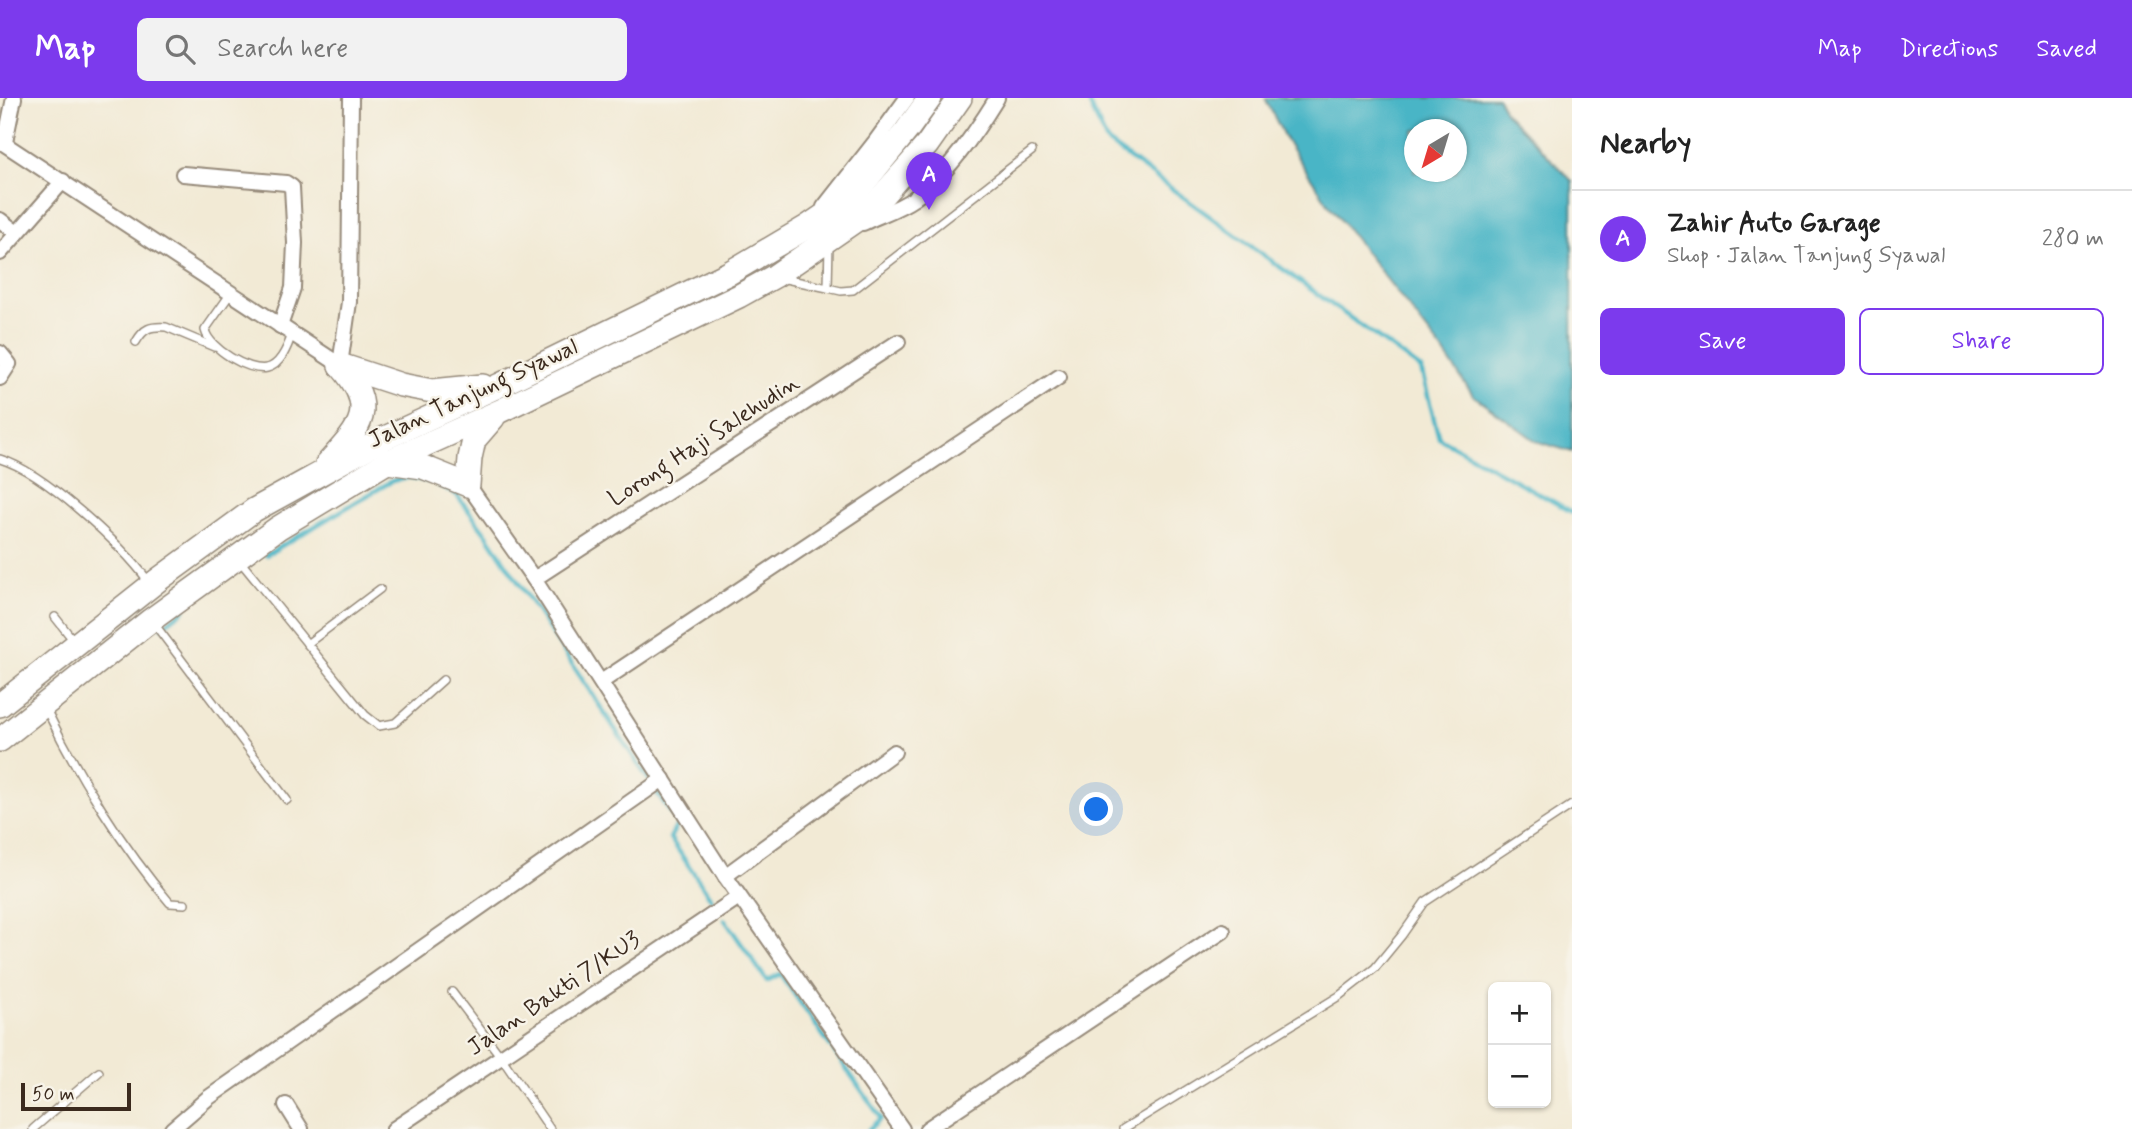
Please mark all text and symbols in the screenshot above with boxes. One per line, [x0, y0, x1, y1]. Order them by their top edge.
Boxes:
search box [137, 18, 627, 81]
text: Map [35, 27, 95, 71]
icon: search [161, 30, 199, 68]
text: Search here [217, 32, 348, 66]
text: Map [1818, 34, 1862, 65]
text: Directions [1900, 34, 1998, 65]
text: Saved [2036, 34, 2097, 65]
north arrow [1404, 119, 1467, 182]
text: Nearby [1600, 124, 1691, 163]
pin: A [906, 152, 952, 210]
text: Zahir Auto Garage [1667, 207, 1881, 241]
text: A [1615, 224, 1631, 254]
text: 280 m [2042, 224, 2104, 254]
text: Shop · Jalan Tanjung Syawal [1667, 241, 1945, 271]
button: Save [1600, 308, 1845, 375]
button: Share [1859, 308, 2104, 375]
street label: Jalan Tanjung Syawal [363, 332, 584, 459]
street label: Lorong Haji Salehudin [603, 367, 807, 517]
your location [1079, 792, 1113, 826]
street label: Jalan Bakti 7/KU3 [461, 924, 647, 1063]
map controls [1488, 982, 1551, 1108]
button: + [1488, 982, 1551, 1045]
button: − [1488, 1045, 1551, 1108]
scale bar [21, 1080, 131, 1112]
text: 50 m [32, 1082, 75, 1107]

